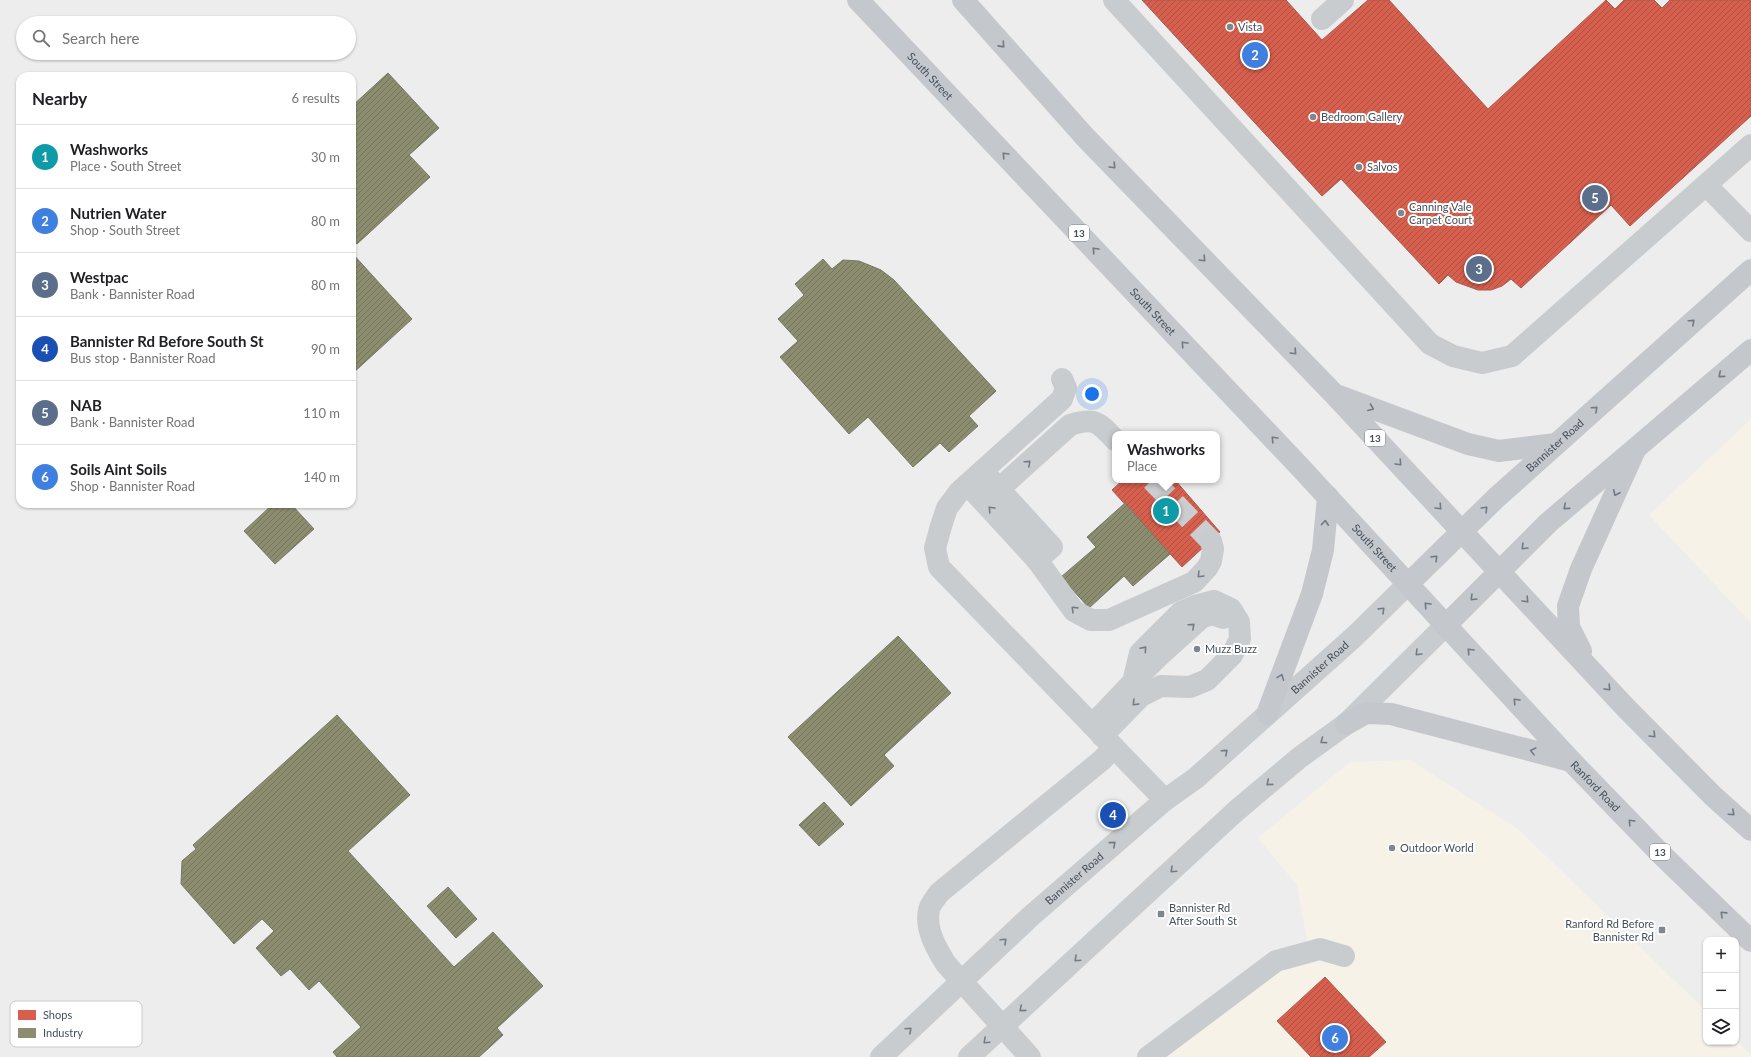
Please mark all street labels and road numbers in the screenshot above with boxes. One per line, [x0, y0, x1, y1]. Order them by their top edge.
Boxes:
street label: South Street [905, 50, 956, 102]
road number: 13 [1069, 225, 1089, 241]
street label: South Street [1128, 285, 1179, 338]
street label: Bannister Road [1523, 416, 1586, 474]
road number: 13 [1365, 430, 1385, 446]
street label: South Street [1350, 521, 1400, 574]
street label: Bannister Road [1288, 638, 1351, 696]
street label: Ranford Road [1568, 758, 1623, 814]
road number: 13 [1650, 844, 1670, 860]
street label: Bannister Road [1042, 849, 1106, 907]

